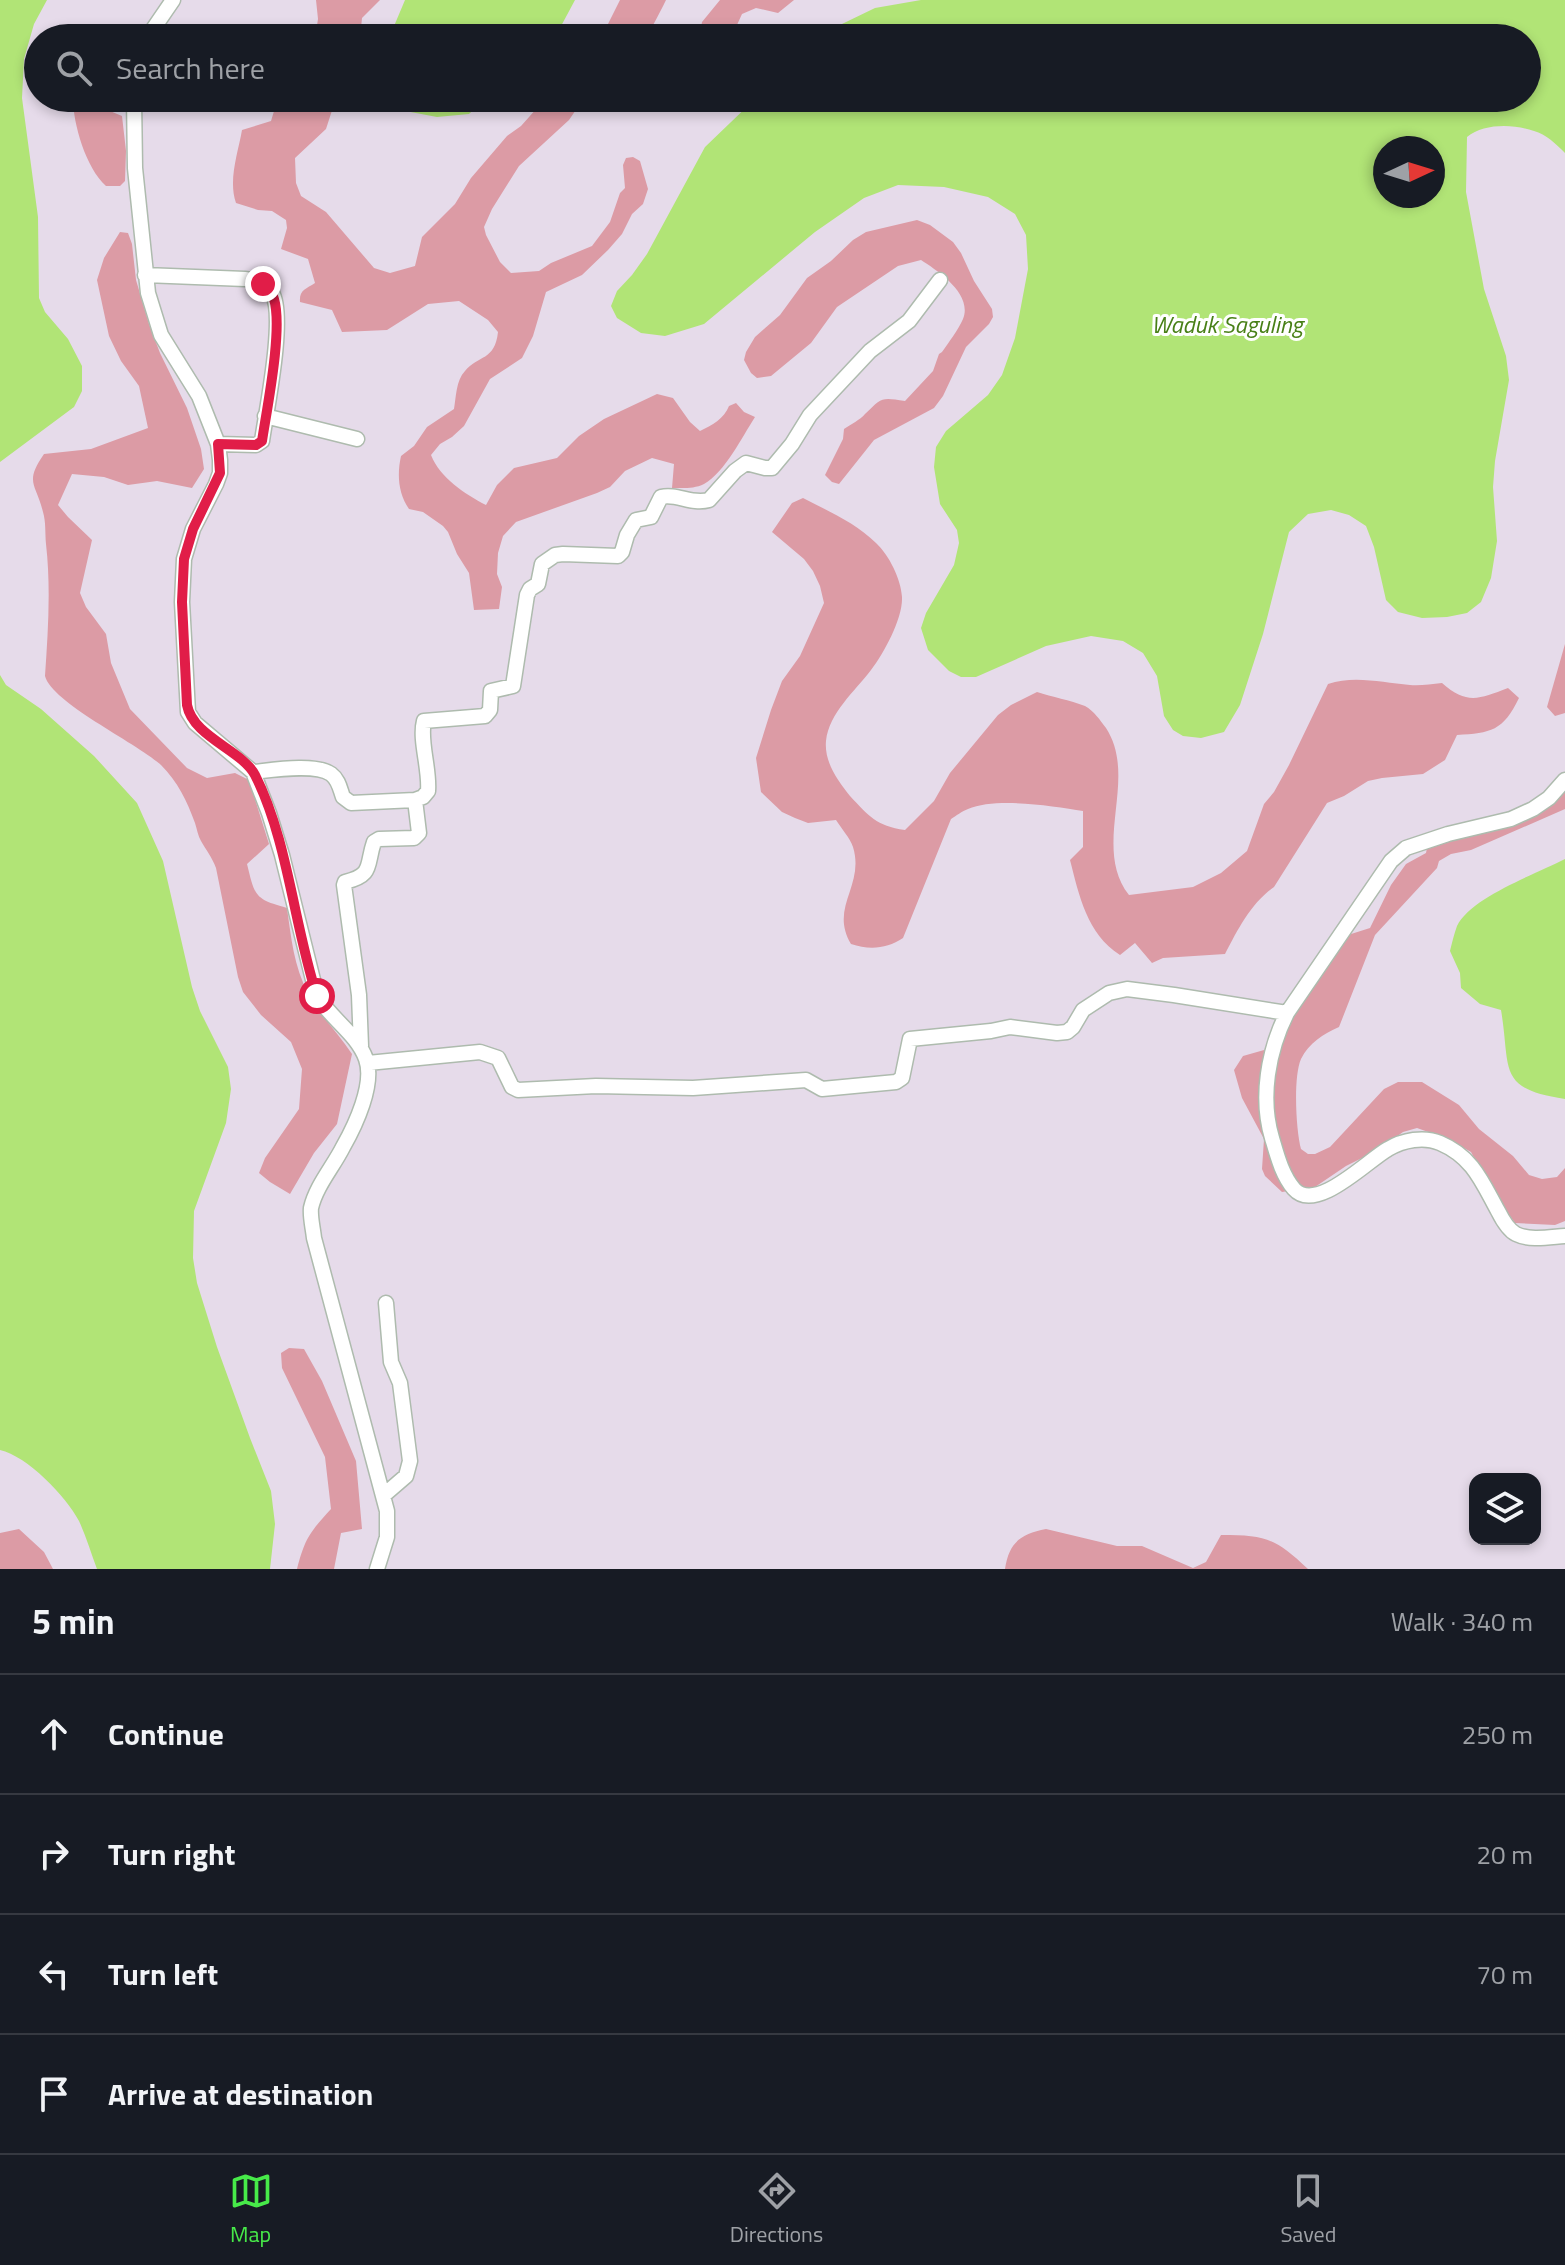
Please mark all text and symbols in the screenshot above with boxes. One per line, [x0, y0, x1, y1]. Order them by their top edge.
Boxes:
search box [24, 24, 1541, 112]
text: Search here [116, 45, 265, 91]
icon: search [52, 46, 96, 90]
north arrow [1373, 136, 1445, 208]
route end [245, 266, 281, 302]
water label: Waduk Saguling [1151, 306, 1306, 342]
route start [299, 978, 335, 1014]
map controls [1469, 1473, 1541, 1545]
button: layers [1469, 1473, 1541, 1545]
text: 5 min [32, 1595, 115, 1647]
text: Walk · 340 m [1391, 1602, 1533, 1641]
text: Continue [108, 1711, 224, 1757]
icon: ahead [32, 1712, 76, 1756]
text: 250 m [1462, 1715, 1533, 1754]
text: Turn right [108, 1831, 236, 1877]
icon: right [32, 1832, 76, 1876]
text: 20 m [1476, 1835, 1533, 1874]
text: Turn left [108, 1951, 218, 1997]
icon: left [32, 1952, 76, 1996]
text: 70 m [1476, 1955, 1533, 1994]
text: Arrive at destination [108, 2071, 373, 2117]
icon: arrive [32, 2072, 76, 2116]
tab: Map [229, 2169, 273, 2251]
tab: Directions [730, 2169, 823, 2251]
tab: Saved [1280, 2169, 1336, 2251]

